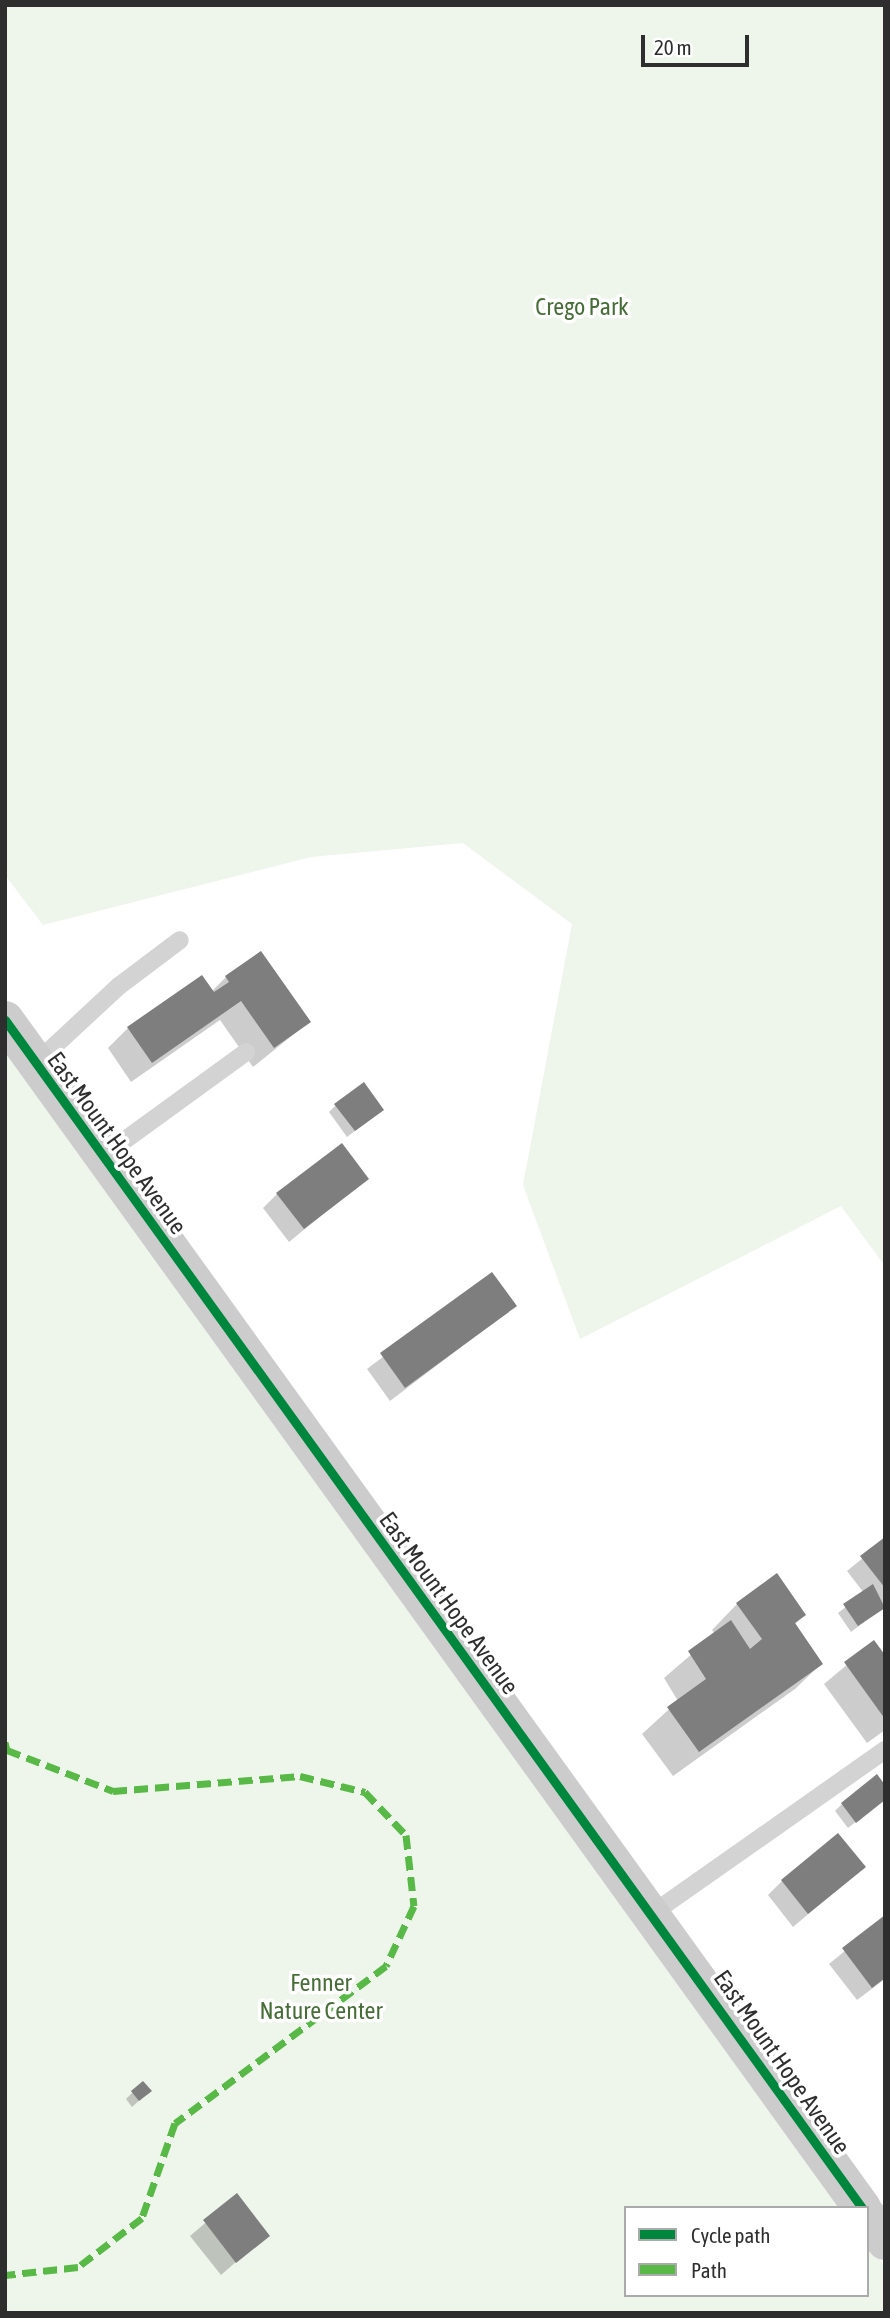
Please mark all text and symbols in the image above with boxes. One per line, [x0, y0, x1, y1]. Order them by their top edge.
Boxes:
scale bar [645, 21, 754, 65]
text: 20 m [654, 35, 692, 59]
park label: Crego Park [535, 293, 629, 321]
street label: East Mount Hope Avenue [41, 1046, 193, 1240]
street label: East Mount Hope Avenue [373, 1506, 525, 1700]
street label: East Mount Hope Avenue [708, 1964, 856, 2160]
park label: Fenner Nature Center [259, 1969, 383, 2025]
legend [624, 2206, 869, 2297]
text: Cycle path [691, 2223, 770, 2247]
text: Path [691, 2258, 727, 2282]

